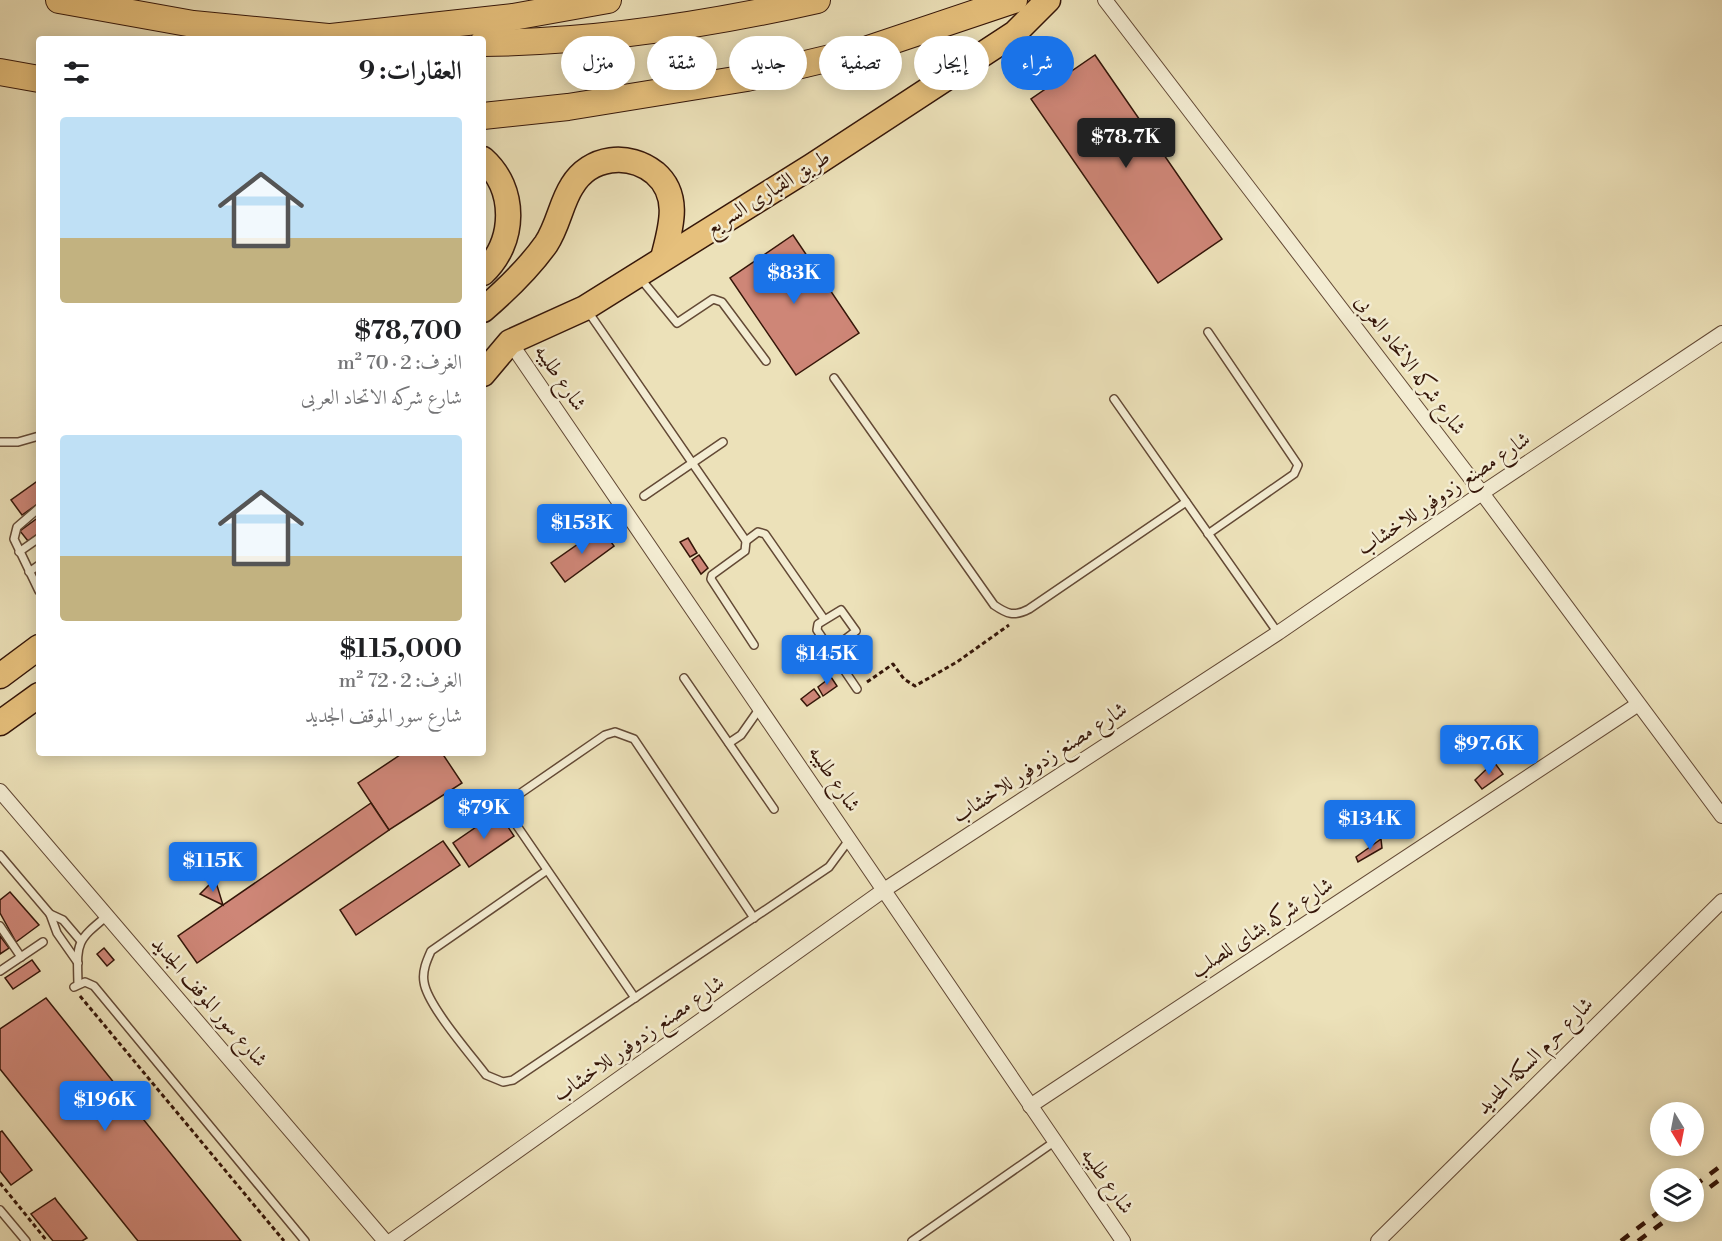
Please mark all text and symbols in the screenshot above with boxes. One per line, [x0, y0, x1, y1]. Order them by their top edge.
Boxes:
chip: منزل [561, 36, 635, 90]
chip: شقة [647, 36, 717, 90]
chip: جديد [729, 36, 807, 90]
chip: تصفية [819, 36, 902, 90]
chip: إيجار [914, 36, 989, 90]
chip: شراء [1001, 36, 1074, 90]
text: العقارات: 9 [359, 55, 462, 87]
icon: filters [60, 56, 93, 89]
pin: $78.7K [1077, 118, 1175, 169]
text: $78.7K [1091, 125, 1161, 150]
street label: طريق القبارى السريع [701, 144, 838, 246]
icon: home [207, 156, 315, 264]
pin: $83K [758, 254, 830, 305]
text: $83K [768, 261, 820, 286]
street label: شارع شركه الاتحاد العربى [1345, 289, 1472, 443]
text: $78,700 [355, 315, 462, 347]
street label: شارع طليبه [525, 340, 592, 419]
text: الغرف: 2 · 70 m² [337, 351, 462, 376]
text: شارع شركه الاتحاد العربى [301, 386, 462, 411]
street label: شارع مصنع زدوفور للاخشاب [1352, 426, 1538, 566]
icon: home [207, 474, 315, 582]
pin: $153K [540, 504, 624, 555]
text: $153K [551, 511, 613, 536]
text: $115,000 [340, 633, 462, 665]
pin: $145K [785, 635, 869, 686]
text: $145K [796, 642, 858, 667]
text: الغرف: 2 · 72 m² [339, 669, 462, 694]
street label: شارع مصنع زدوفور للاخشاب [948, 697, 1135, 834]
text: شارع سور الموقف الجديد [305, 704, 462, 729]
pin: $97.6K [1440, 725, 1538, 776]
text: $97.6K [1454, 732, 1524, 757]
street label: شارع طليبه [799, 741, 866, 820]
pin: $79K [448, 789, 520, 840]
text: $79K [458, 796, 510, 821]
pin: $134K [1328, 800, 1412, 851]
text: $134K [1338, 807, 1402, 832]
pin: $115K [171, 842, 255, 893]
text: $115K [183, 849, 243, 874]
street label: شارع شركه بشاى للصلب [1185, 871, 1340, 987]
street label: شارع سور الموقف الجديد [142, 931, 273, 1075]
street label: شارع مصنع زدوفور للاخشاب [548, 970, 733, 1112]
street label: شارع حرم السكة الحديد [1471, 992, 1602, 1123]
pin: $196K [63, 1081, 147, 1132]
text: $196K [74, 1088, 136, 1113]
north arrow [1650, 1102, 1704, 1156]
map controls [1650, 1102, 1704, 1222]
street label: شارع طليبه [1072, 1143, 1139, 1221]
button: layers [1650, 1168, 1704, 1222]

